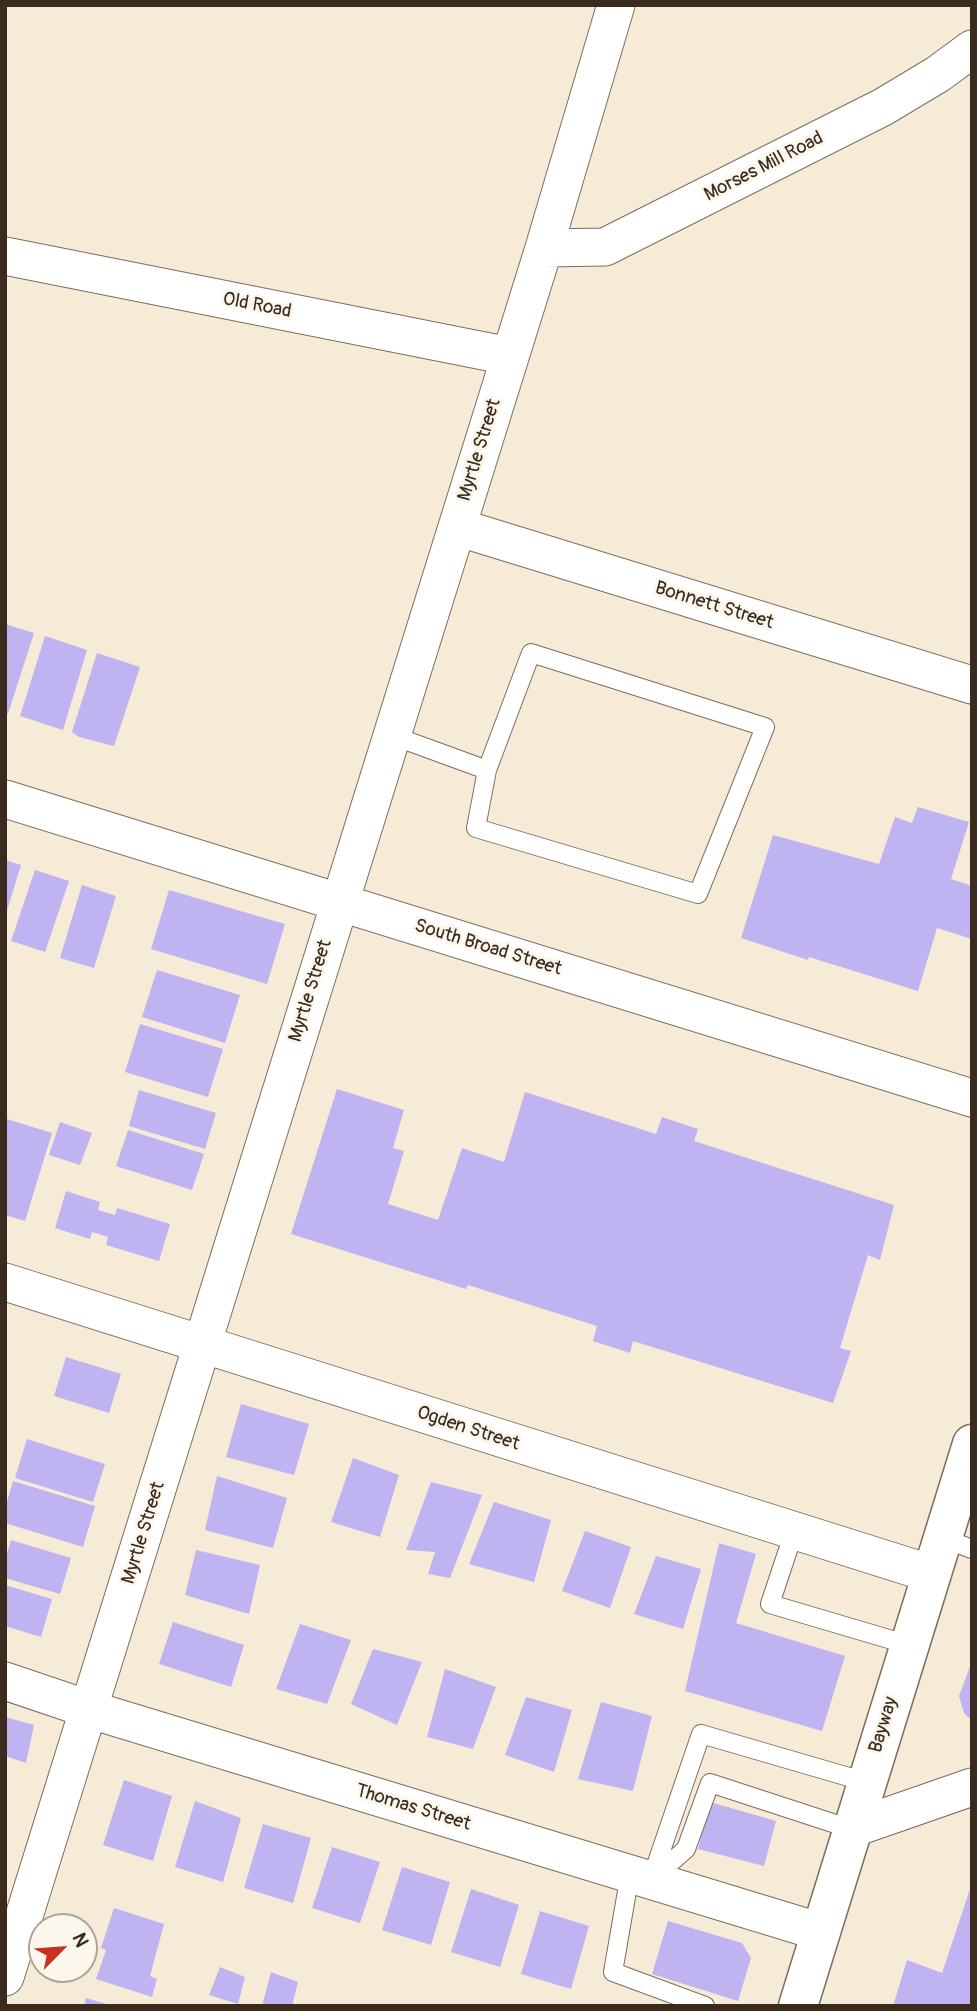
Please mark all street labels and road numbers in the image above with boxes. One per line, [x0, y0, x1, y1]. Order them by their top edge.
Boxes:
street label: Morses Mill Road [701, 127, 827, 207]
street label: Old Road [221, 288, 293, 324]
street label: Myrtle Street [454, 396, 506, 504]
street label: Bonnett Street [652, 577, 776, 635]
street label: South Broad Street [412, 915, 564, 981]
street label: Myrtle Street [285, 937, 337, 1045]
street label: Ogden Street [414, 1402, 522, 1456]
street label: Myrtle Street [118, 1479, 170, 1587]
street label: Bayway [865, 1694, 903, 1756]
street label: Thomas Street [353, 1780, 473, 1836]

